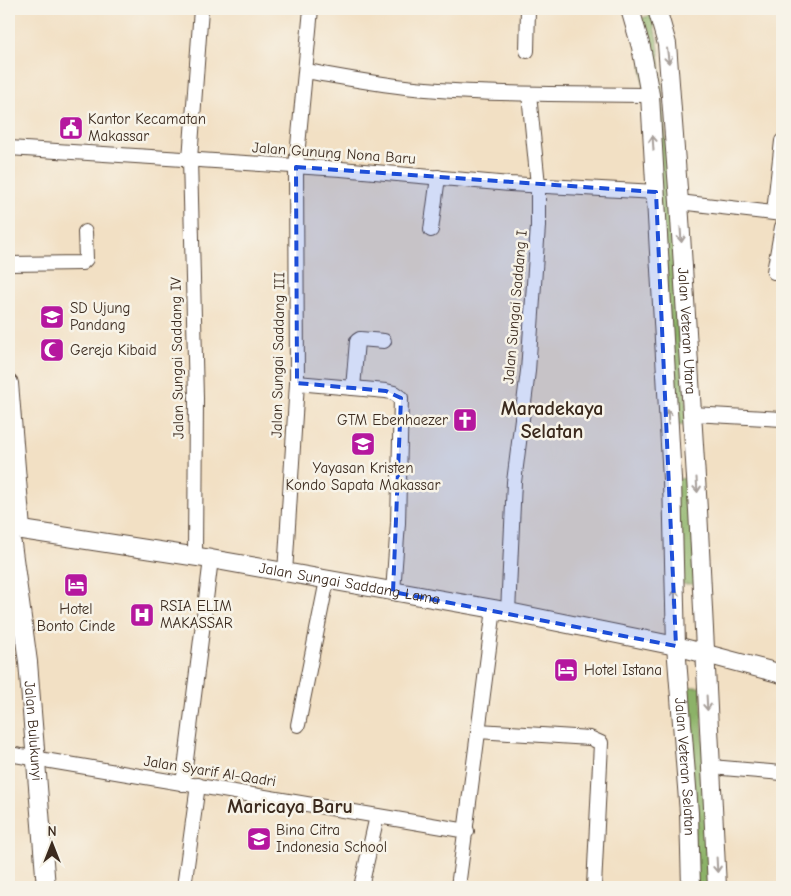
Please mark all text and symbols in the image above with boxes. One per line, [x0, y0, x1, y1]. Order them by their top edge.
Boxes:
one-way arrow [663, 48, 673, 64]
place label: Kantor Kecamatan Makassar [88, 110, 206, 145]
public building icon: Kantor Kecamatan Makassar [58, 115, 84, 141]
one-way arrow [648, 135, 658, 151]
street label: Jalan Gunung Nona Baru [252, 138, 416, 168]
one-way arrow [677, 227, 686, 243]
street label: Jalan Sungai Saddang I [499, 229, 531, 385]
street label: Jalan Veteran Utara [674, 267, 700, 395]
street label: Jalan Sungai Saddang III [268, 272, 288, 438]
street label: Jalan Sungai Saddang IV [167, 277, 187, 439]
place label: SD Ujung Pandang [70, 299, 131, 334]
school or university icon: SD Ujung Pandang [39, 304, 65, 330]
mosque icon: Gereja Kibaid [39, 337, 65, 363]
place label: Gereja Kibaid [70, 341, 157, 359]
district label: Maradekaya Selatan [501, 397, 603, 443]
church icon: GTM Ebenhaezer [452, 407, 478, 433]
one-way arrow [663, 410, 672, 426]
place label: GTM Ebenhaezer [337, 411, 448, 429]
school or university icon: Yayasan Kristen Kondo Sapata Makassar [350, 431, 376, 457]
place label: Yayasan Kristen Kondo Sapata Makassar [286, 459, 441, 494]
one-way arrow [692, 477, 701, 493]
street label: Jalan Sungai Saddang Lama [258, 559, 441, 608]
hotel icon: Hotel Bonto Cinde [63, 572, 89, 598]
one-way arrow [670, 589, 680, 606]
place label: RSIA ELIM MAKASSAR [160, 597, 233, 632]
place label: Hotel Bonto Cinde [37, 600, 116, 635]
hospital icon: RSIA ELIM MAKASSAR [129, 602, 155, 628]
hotel icon: Hotel Istana [553, 657, 579, 683]
place label: Hotel Istana [584, 661, 662, 679]
street label: Jalan Bulukunyi [21, 680, 46, 782]
one-way arrow [702, 695, 711, 711]
street label: Jalan Veteran Selatan [671, 697, 699, 836]
street label: Jalan Syarif Al-Qadri [143, 752, 277, 790]
district label: Maricaya Baru [227, 795, 353, 818]
north arrow [28, 818, 78, 868]
place label: Bina Citra Indonesia School [276, 821, 387, 856]
text: N [47, 823, 57, 840]
school or university icon: Bina Citra Indonesia School [246, 826, 272, 852]
one-way arrow [712, 857, 721, 873]

